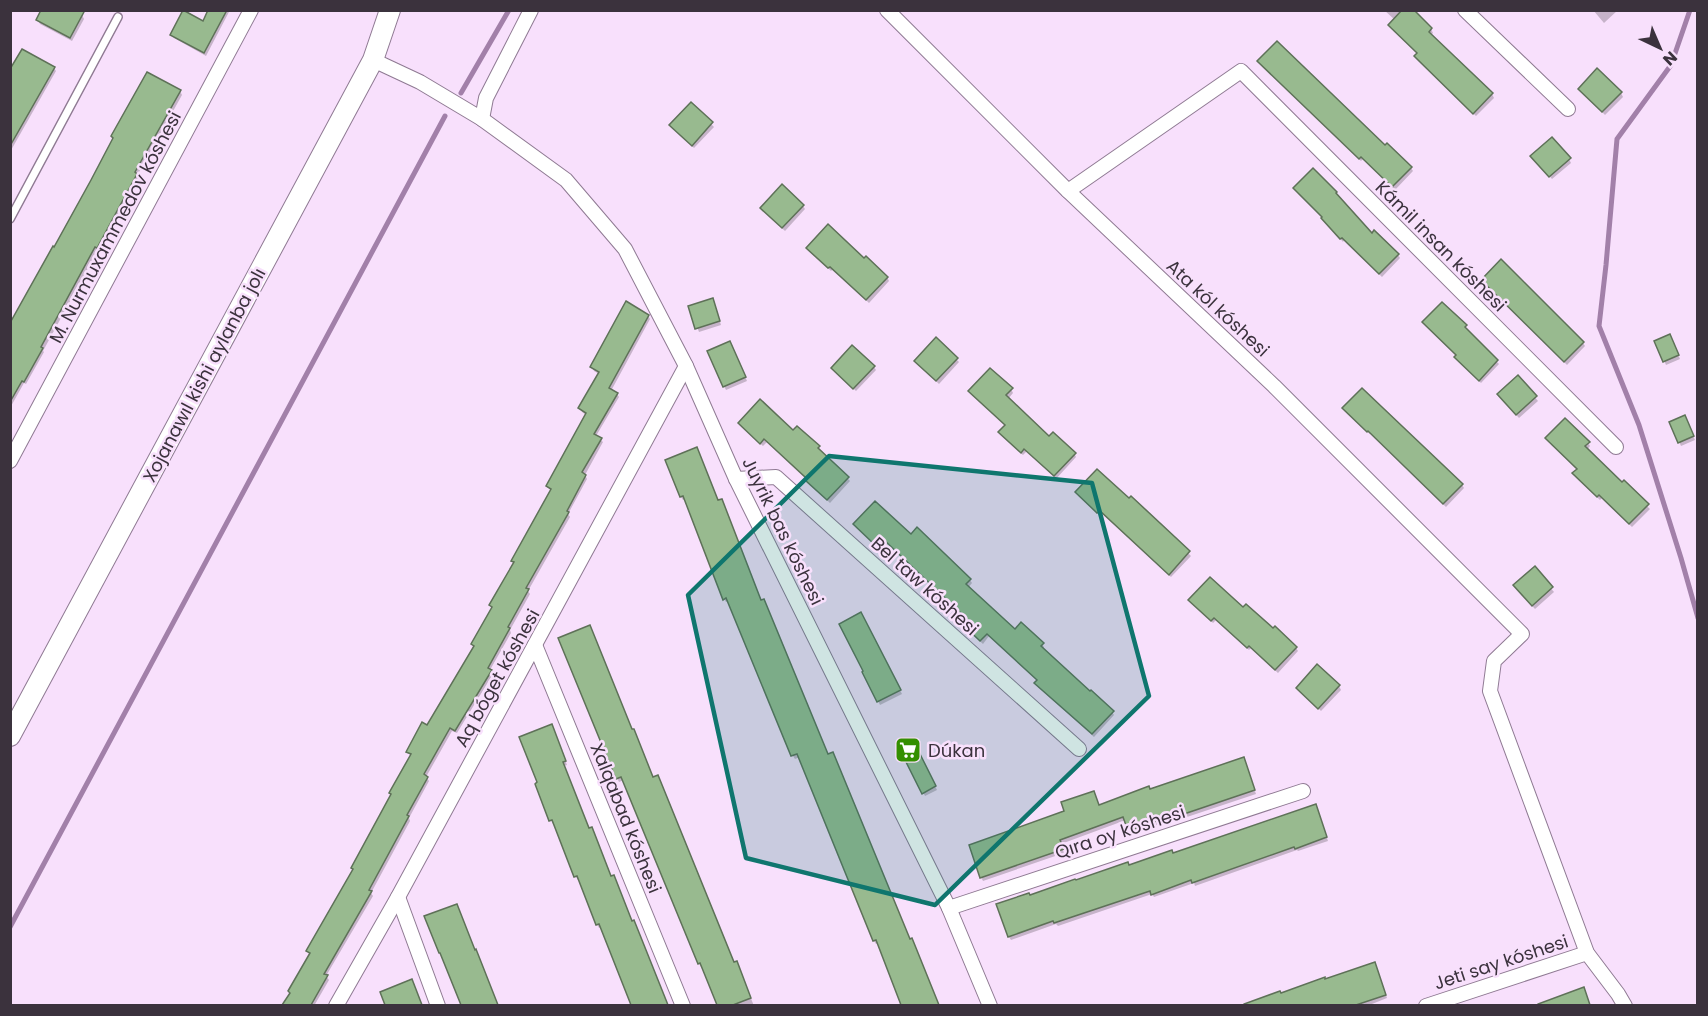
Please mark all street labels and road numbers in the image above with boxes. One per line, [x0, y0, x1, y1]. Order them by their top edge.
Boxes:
street label: M. Nurmuxammedov kóshesi [43, 107, 187, 347]
street label: Kámil insan kóshesi [1370, 175, 1512, 317]
street label: Ata kól kóshesi [1161, 254, 1275, 362]
street label: Xojanawıl kishi aylanba jolı [137, 263, 271, 487]
street label: Juyrik bas kóshesi [736, 453, 830, 609]
street label: Bel taw kóshesi [866, 531, 984, 641]
street label: Aq bóget kóshesi [449, 605, 545, 751]
street label: Xalqabad kóshesi [584, 739, 668, 897]
street label: Qıra oy kóshesi [1052, 799, 1188, 865]
street label: Jeti say kóshesi [1431, 929, 1571, 995]

